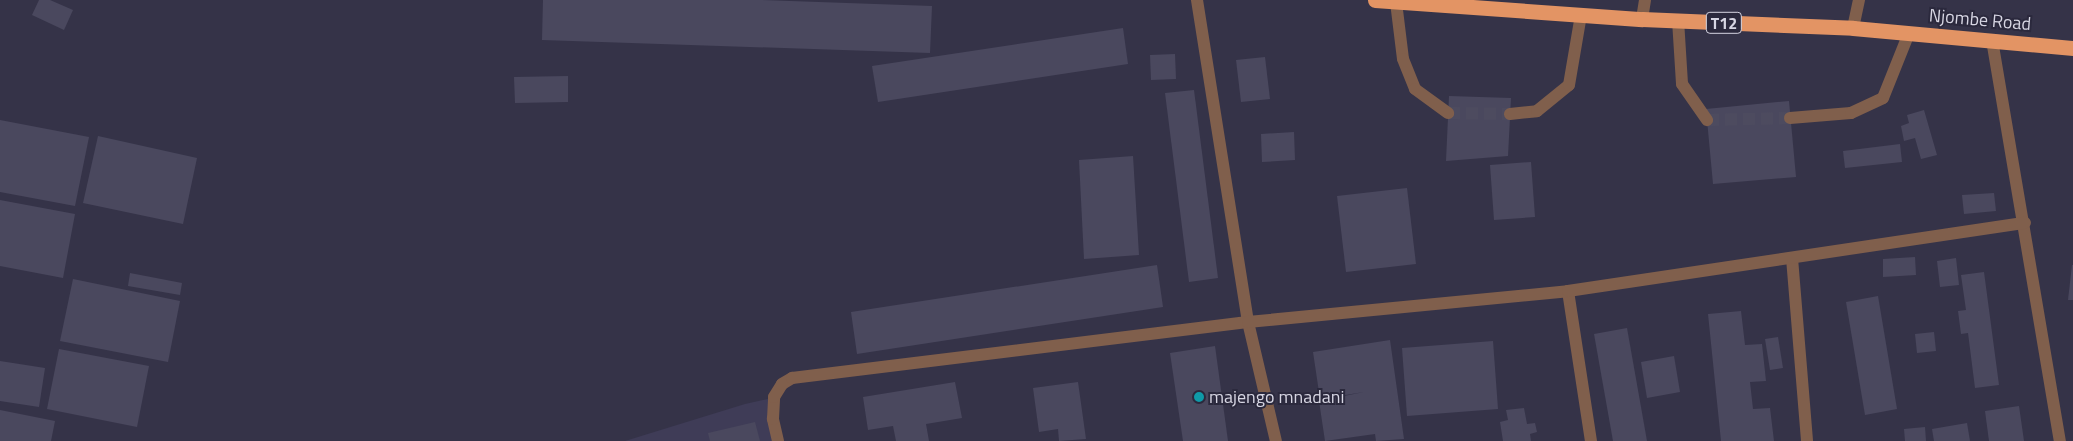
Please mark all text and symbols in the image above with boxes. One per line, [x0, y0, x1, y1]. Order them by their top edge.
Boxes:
street label: Njombe Road [1928, 5, 2032, 35]
road number: T12 [1705, 9, 1743, 36]
place label: majengo mnadani [1209, 386, 1344, 408]
marker: majengo mnadani [1193, 391, 1205, 403]

